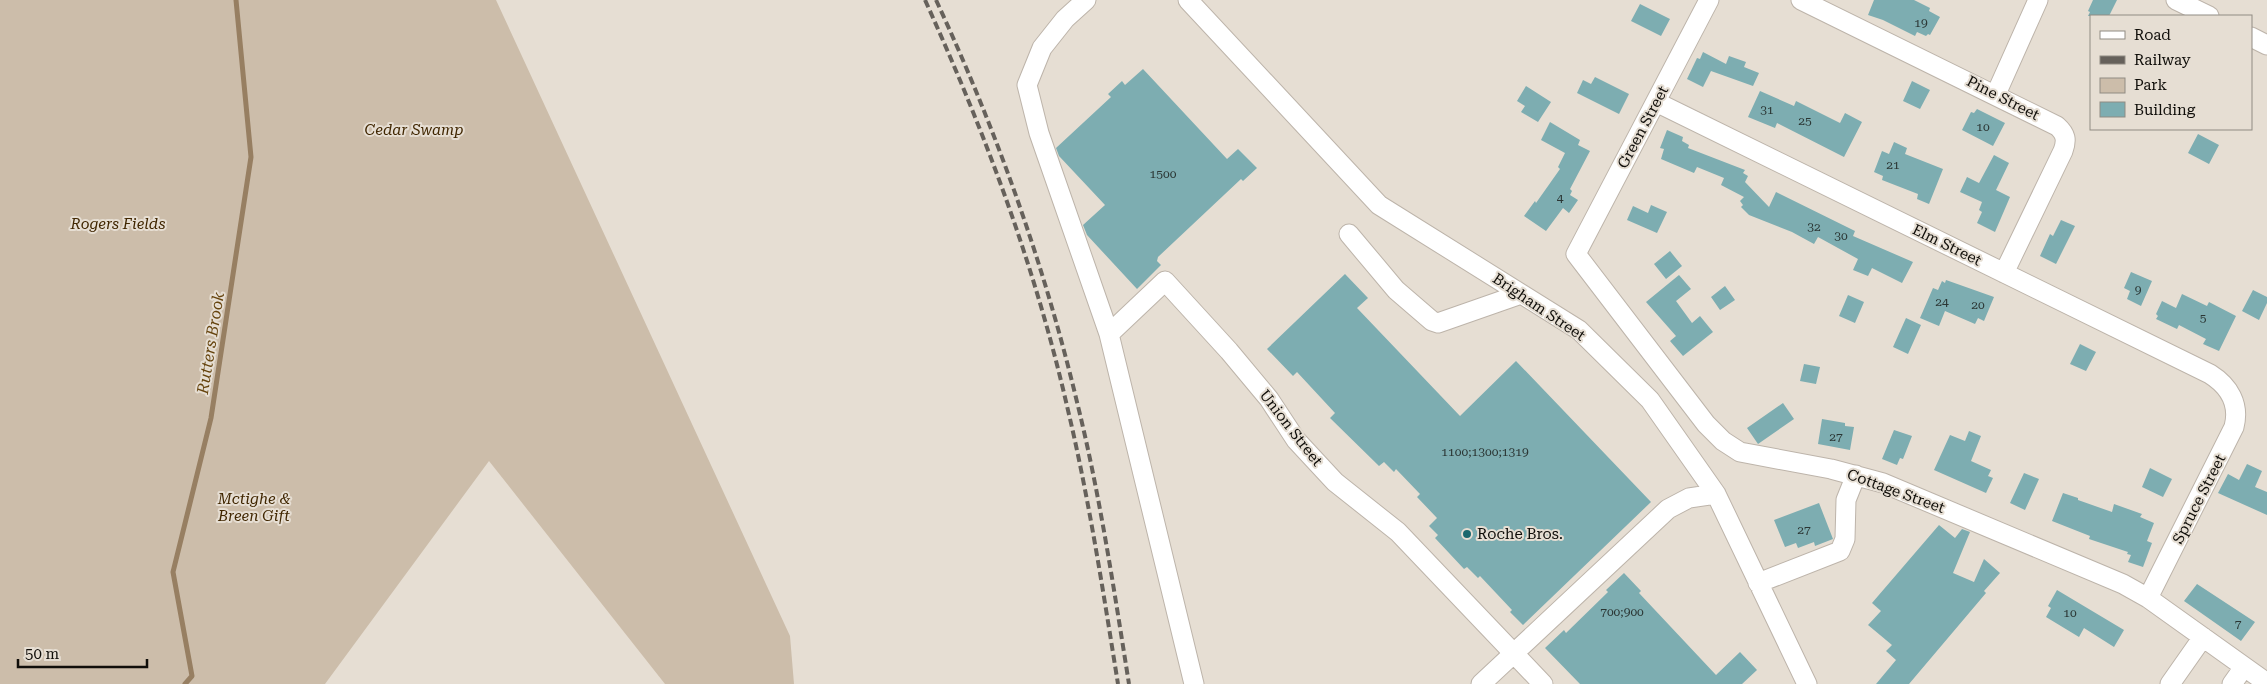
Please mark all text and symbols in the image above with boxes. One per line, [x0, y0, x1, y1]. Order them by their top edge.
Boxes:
legend [2090, 15, 2252, 130]
house number: 19 [1914, 16, 1928, 30]
text: Road [2134, 26, 2171, 44]
text: Railway [2134, 51, 2191, 69]
street label: Pine Street [1964, 72, 2043, 124]
text: Park [2134, 76, 2168, 94]
street label: Green Street [1614, 82, 1672, 171]
text: Building [2134, 101, 2196, 119]
house number: 31 [1760, 103, 1774, 117]
house number: 25 [1798, 114, 1812, 128]
house number: 10 [1976, 120, 1990, 134]
park label: Cedar Swamp [365, 121, 463, 139]
house number: 21 [1886, 158, 1900, 172]
house number: 1500 [1150, 167, 1177, 181]
house number: 4 [1557, 191, 1564, 205]
park label: Rogers Fields [70, 215, 165, 233]
house number: 32 [1807, 220, 1821, 234]
street label: Elm Street [1909, 221, 1985, 270]
house number: 30 [1834, 229, 1848, 243]
street label: Brigham Street [1489, 269, 1589, 345]
house number: 9 [2135, 283, 2142, 297]
water label: Rutters Brook [193, 290, 228, 396]
house number: 24 [1935, 295, 1949, 309]
house number: 20 [1971, 298, 1985, 312]
house number: 5 [2200, 311, 2207, 325]
street label: Union Street [1256, 386, 1327, 470]
house number: 27 [1829, 430, 1843, 444]
house number: 1100;1300;1319 [1441, 445, 1529, 459]
street label: Spruce Street [2169, 451, 2229, 547]
street label: Cottage Street [1845, 465, 1948, 517]
park label: Mctighe & Breen Gift [217, 490, 290, 525]
house number: 27 [1797, 523, 1811, 537]
place label: Roche Bros. [1477, 525, 1563, 543]
marker: Roche Bros. [1461, 528, 1473, 540]
house number: 700;900 [1600, 605, 1644, 619]
house number: 10 [2063, 606, 2077, 620]
house number: 7 [2235, 617, 2242, 631]
scale bar [18, 636, 146, 668]
text: 50 m [25, 645, 60, 663]

